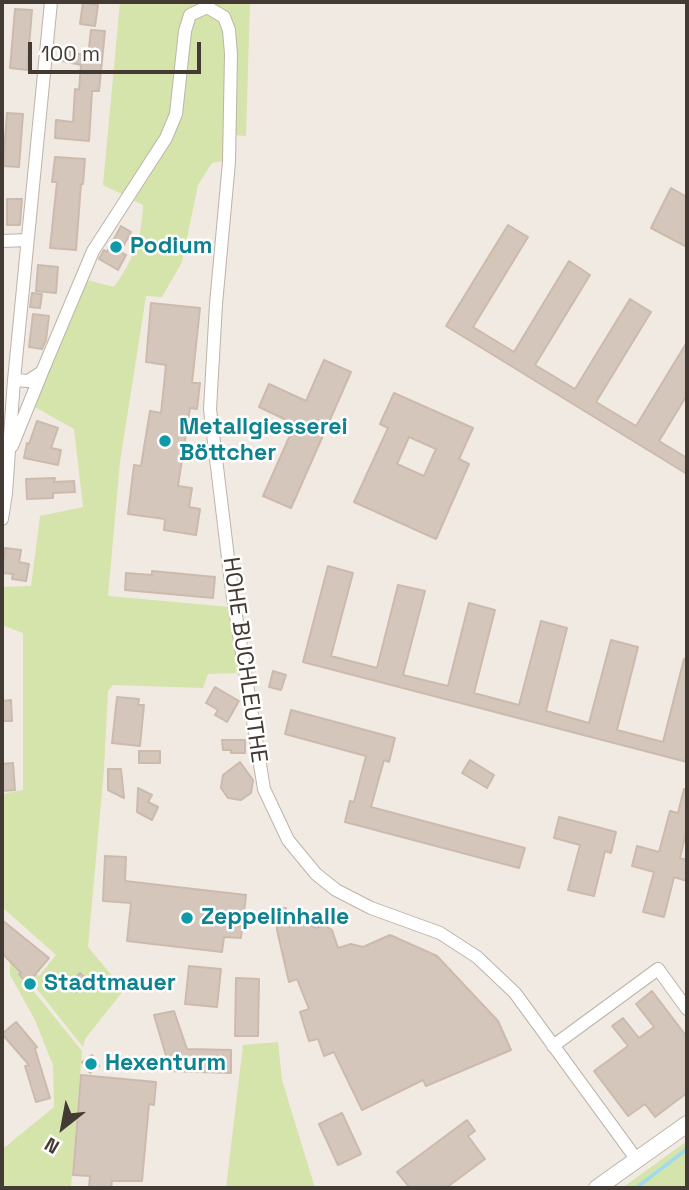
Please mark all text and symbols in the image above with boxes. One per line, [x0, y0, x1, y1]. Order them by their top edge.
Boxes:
scale bar [32, 28, 205, 72]
text: 100 m [41, 40, 100, 67]
place label: Podium [130, 233, 212, 261]
marker: Podium [108, 239, 124, 255]
place label: Metallgiesserei Böttcher [179, 414, 348, 468]
marker: Metallgiesserei Böttcher [157, 433, 173, 449]
street label: HOHE BUCHLEUTHE [216, 555, 272, 765]
place label: Zeppelinhalle [201, 904, 349, 932]
marker: Zeppelinhalle [179, 910, 195, 926]
place label: Stadtmauer [44, 970, 176, 998]
marker: Stadtmauer [22, 976, 38, 992]
place label: Hexenturm [105, 1050, 226, 1078]
marker: Hexenturm [83, 1056, 99, 1072]
north arrow [28, 1092, 98, 1162]
text: N [40, 1131, 64, 1159]

